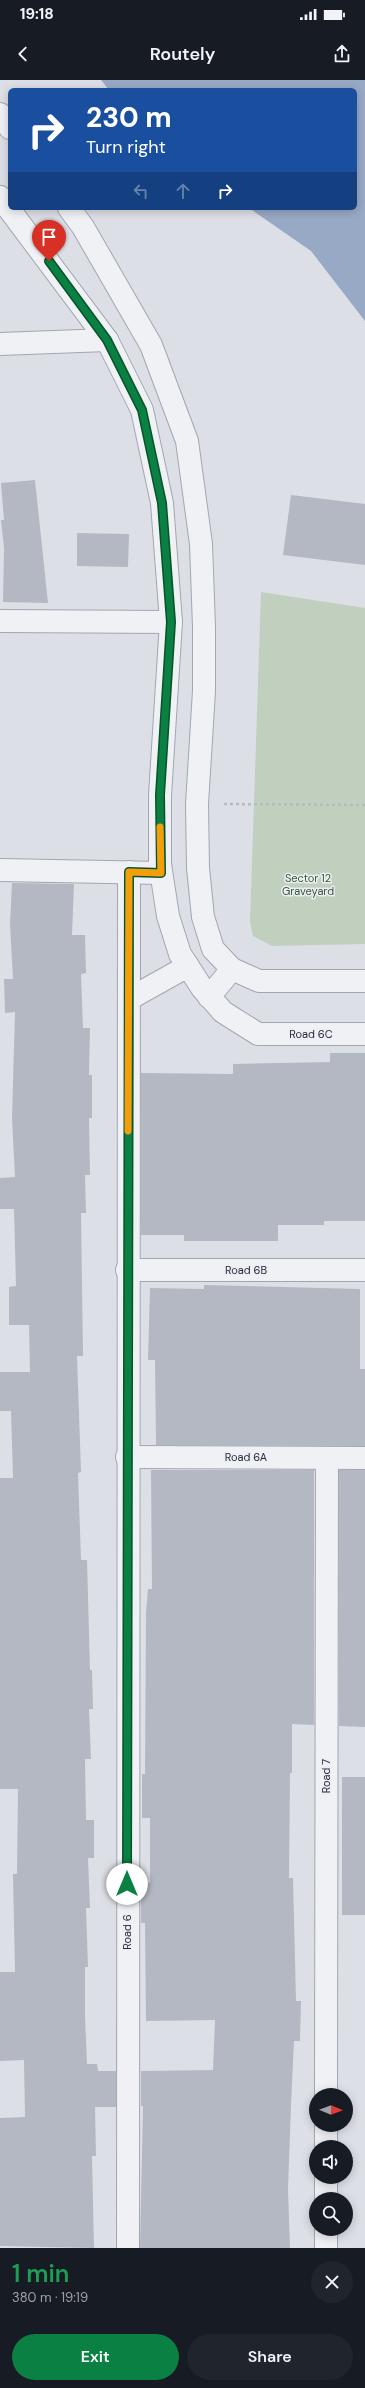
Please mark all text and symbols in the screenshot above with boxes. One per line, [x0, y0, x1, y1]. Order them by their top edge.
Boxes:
text: 19:18 [20, 4, 54, 24]
text: Routely [150, 42, 215, 66]
icon: back [12, 43, 34, 65]
icon: share [331, 43, 353, 65]
text: 230 m [86, 99, 172, 136]
icon: right [20, 104, 72, 156]
text: Turn right [86, 135, 166, 159]
icon: left [130, 180, 152, 202]
icon: ahead [172, 180, 194, 202]
icon: right [214, 180, 236, 202]
pin [32, 220, 66, 261]
icon: arrive [38, 226, 60, 248]
park label: Sector 12 Graveyard [282, 871, 334, 898]
street label: Road 6C [289, 1027, 333, 1041]
street label: Road 6B [225, 1263, 267, 1277]
street label: Road 6A [225, 1450, 267, 1464]
street label: Road 7 [319, 1759, 333, 1793]
position arrow [106, 1863, 148, 1905]
street label: Road 6 [120, 1914, 134, 1950]
north arrow [309, 2088, 353, 2132]
map controls [309, 2088, 353, 2236]
button: sound [309, 2140, 353, 2184]
button: search [309, 2192, 353, 2236]
text: 1 min [12, 2258, 69, 2289]
button: close [311, 2261, 353, 2303]
text: 380 m · 19:19 [12, 2289, 88, 2306]
button: Exit [12, 2334, 179, 2380]
button: Share [187, 2334, 353, 2380]

